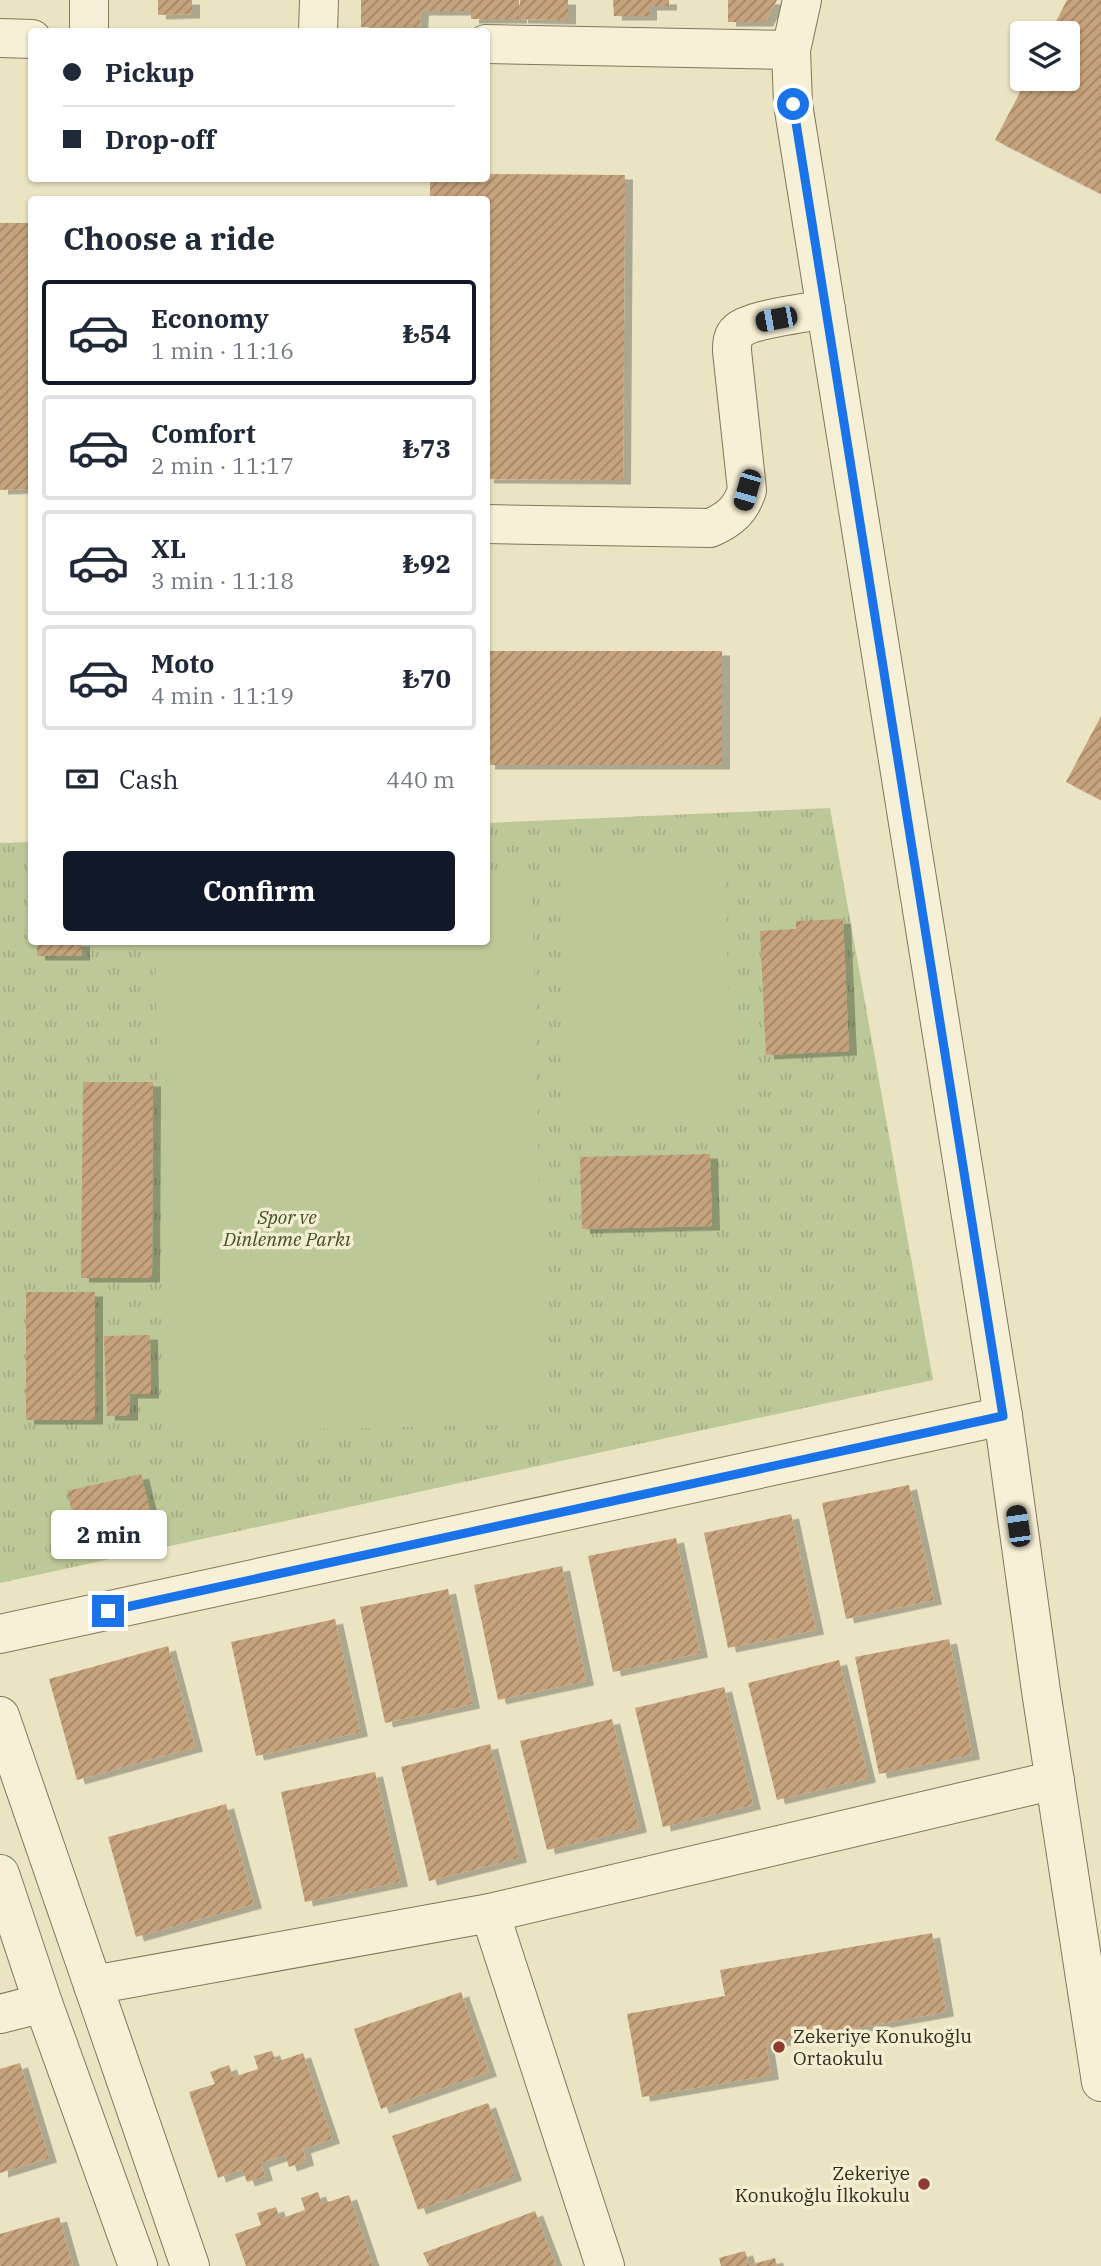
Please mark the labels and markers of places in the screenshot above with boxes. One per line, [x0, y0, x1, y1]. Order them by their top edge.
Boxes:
place label: Zekeriye Konukoğlu Ortaokulu [793, 2024, 972, 2070]
marker: Zekeriye Konukoğlu Ortaokulu [771, 2039, 787, 2055]
place label: Zekeriye Konukoğlu İlkokulu [735, 2161, 910, 2207]
marker: Zekeriye Konukoğlu İlkokulu [916, 2176, 932, 2192]

